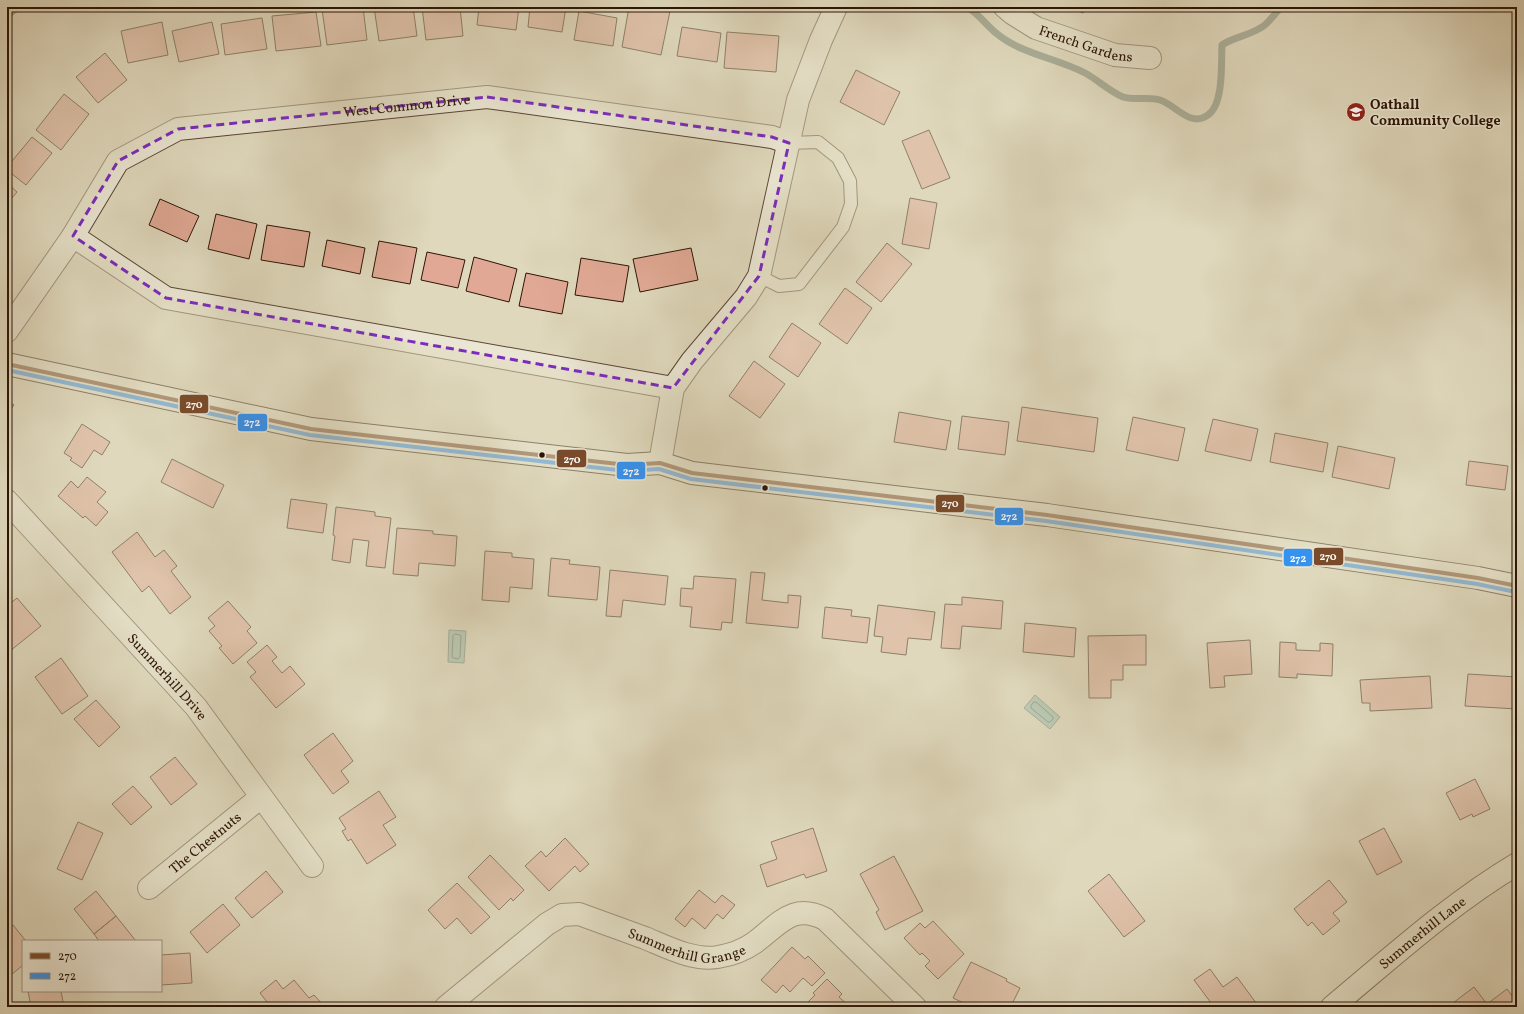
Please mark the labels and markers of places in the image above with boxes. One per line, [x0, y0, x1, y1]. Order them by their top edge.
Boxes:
place label: Oathall Community College [1370, 96, 1501, 131]
school or university icon: Oathall Community College [1345, 101, 1367, 123]
unlabelled marker [537, 450, 547, 460]
unlabelled marker [760, 483, 770, 493]

